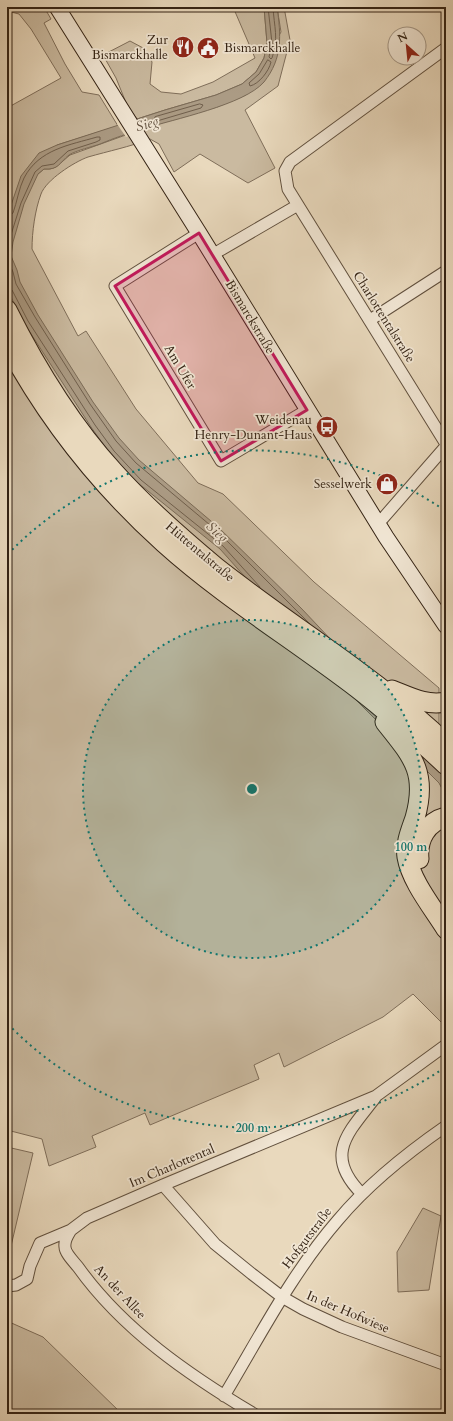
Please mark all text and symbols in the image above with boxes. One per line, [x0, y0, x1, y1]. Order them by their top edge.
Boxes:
north arrow [387, 26, 427, 66]
text: N [395, 28, 411, 46]
place label: Zur Bismarckhalle [92, 31, 168, 64]
restaurant icon: Zur Bismarckhalle [170, 34, 196, 60]
public building icon: Bismarckhalle [195, 35, 221, 61]
place label: Bismarckhalle [224, 39, 300, 57]
water label: Sieg [133, 111, 162, 137]
street label: Charlottentalstraße [349, 268, 419, 366]
street label: Bismarckstraße [221, 277, 279, 358]
street label: Am Ufer [160, 341, 200, 393]
place label: Weidenau Henry-Dunant-Haus [194, 411, 312, 444]
bus stop icon: Weidenau Henry-Dunant-Haus [314, 414, 340, 440]
shop icon: Sesselwerk [374, 471, 400, 497]
place label: Sesselwerk [314, 475, 372, 493]
water label: Sieg [202, 517, 233, 547]
street label: Hüttentalstraße [162, 518, 238, 586]
centre of rings [245, 782, 259, 796]
text: 100 m [395, 839, 428, 855]
text: 200 m [236, 1120, 269, 1136]
street label: Im Charlottental [126, 1140, 218, 1192]
street label: Hofgutstraße [278, 1203, 336, 1273]
street label: An der Allee [90, 1261, 150, 1323]
street label: In der Hofwiese [304, 1286, 392, 1338]

